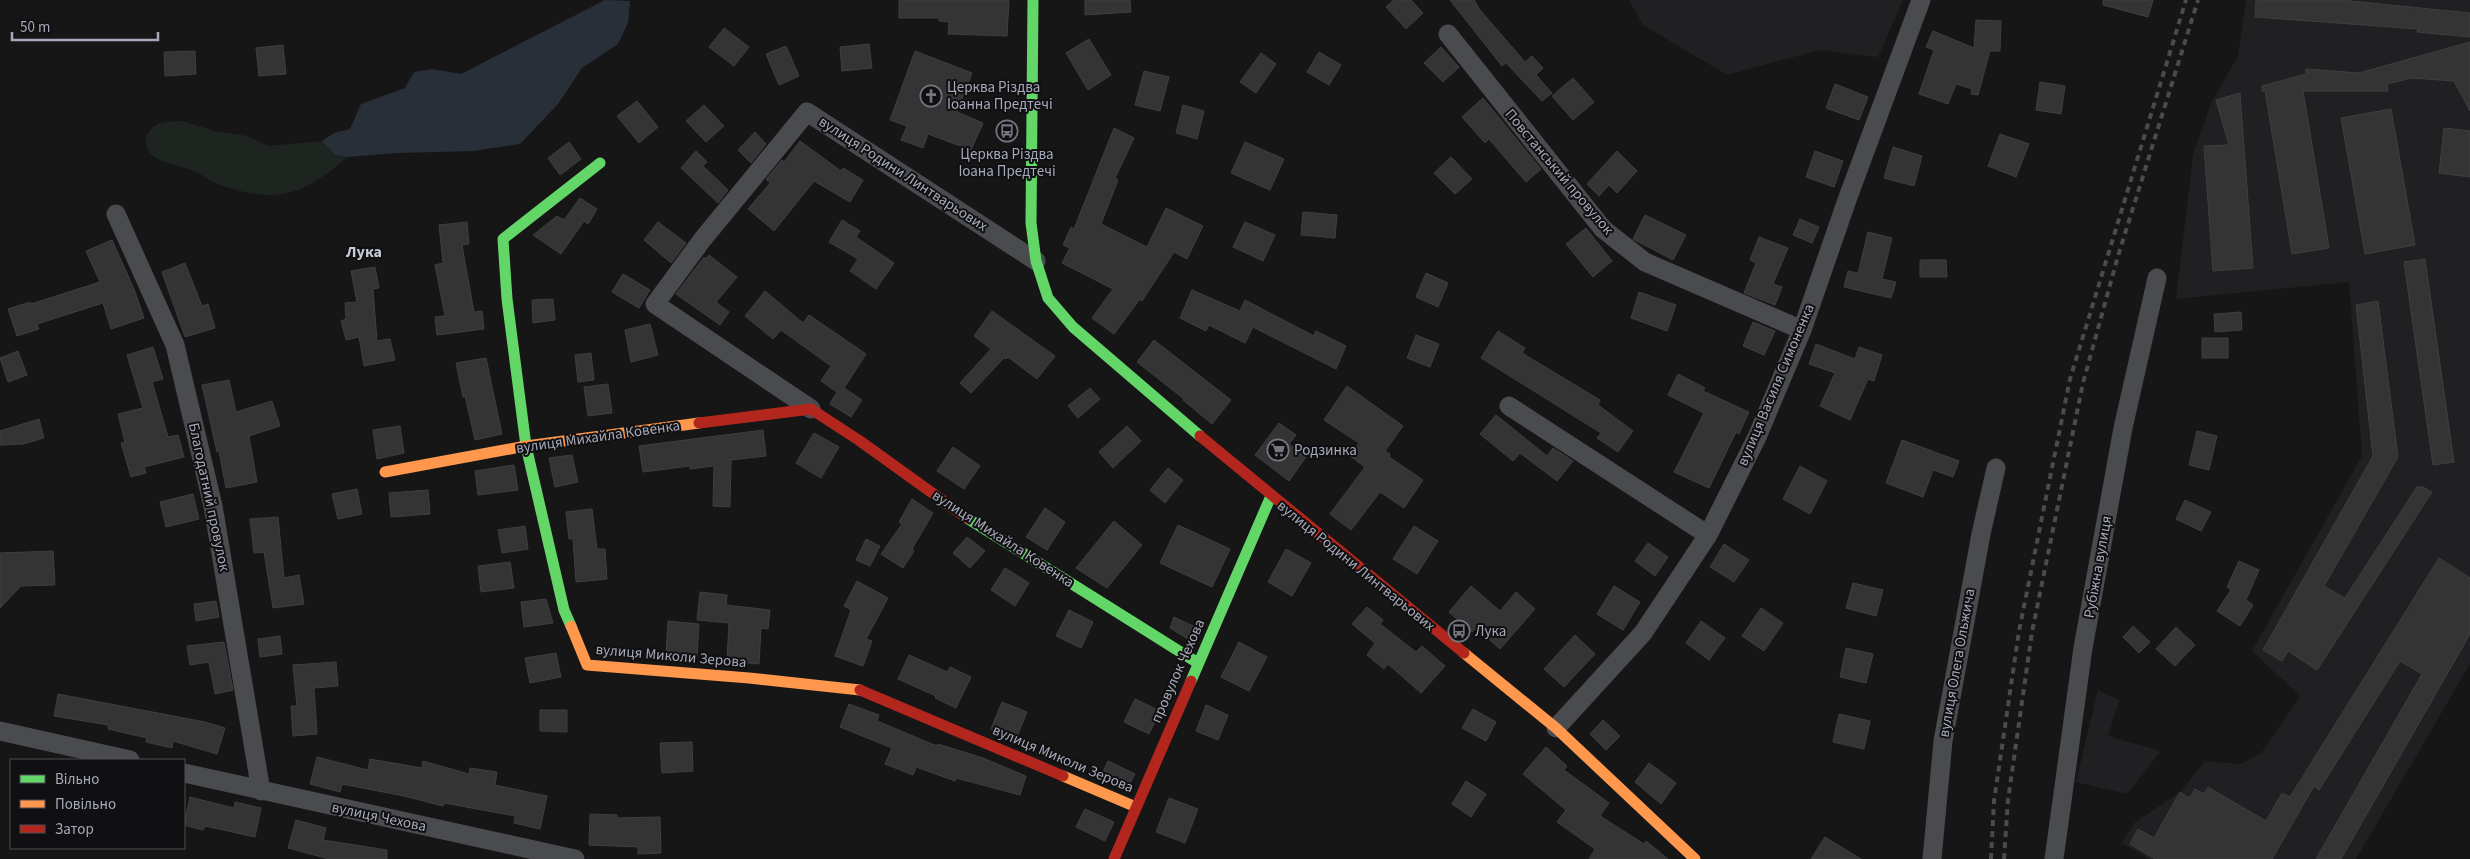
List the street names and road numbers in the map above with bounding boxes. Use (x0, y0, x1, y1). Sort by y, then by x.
street label: Повстанський провулок (1500, 104, 1619, 240)
street label: вулиця Родини Линтварьових (814, 111, 992, 237)
street label: вулиця Василя Симоненка (1732, 301, 1820, 469)
street label: вулиця Михайла Ковенка (515, 415, 681, 459)
street label: Благодатний провулок (183, 421, 235, 574)
street label: вулиця Михайла Ковенка (928, 485, 1078, 593)
street label: вулиця Родини Линтварьових (1273, 496, 1440, 637)
street label: Рубіжна вулиця (2079, 514, 2117, 620)
street label: вулиця Олега Ольжича (1934, 587, 1980, 739)
street label: провулок Чехова (1146, 616, 1210, 726)
street label: вулиця Миколи Зерова (595, 639, 747, 673)
street label: вулиця Миколи Зерова (989, 720, 1137, 798)
street label: вулиця Чехова (330, 797, 428, 837)

